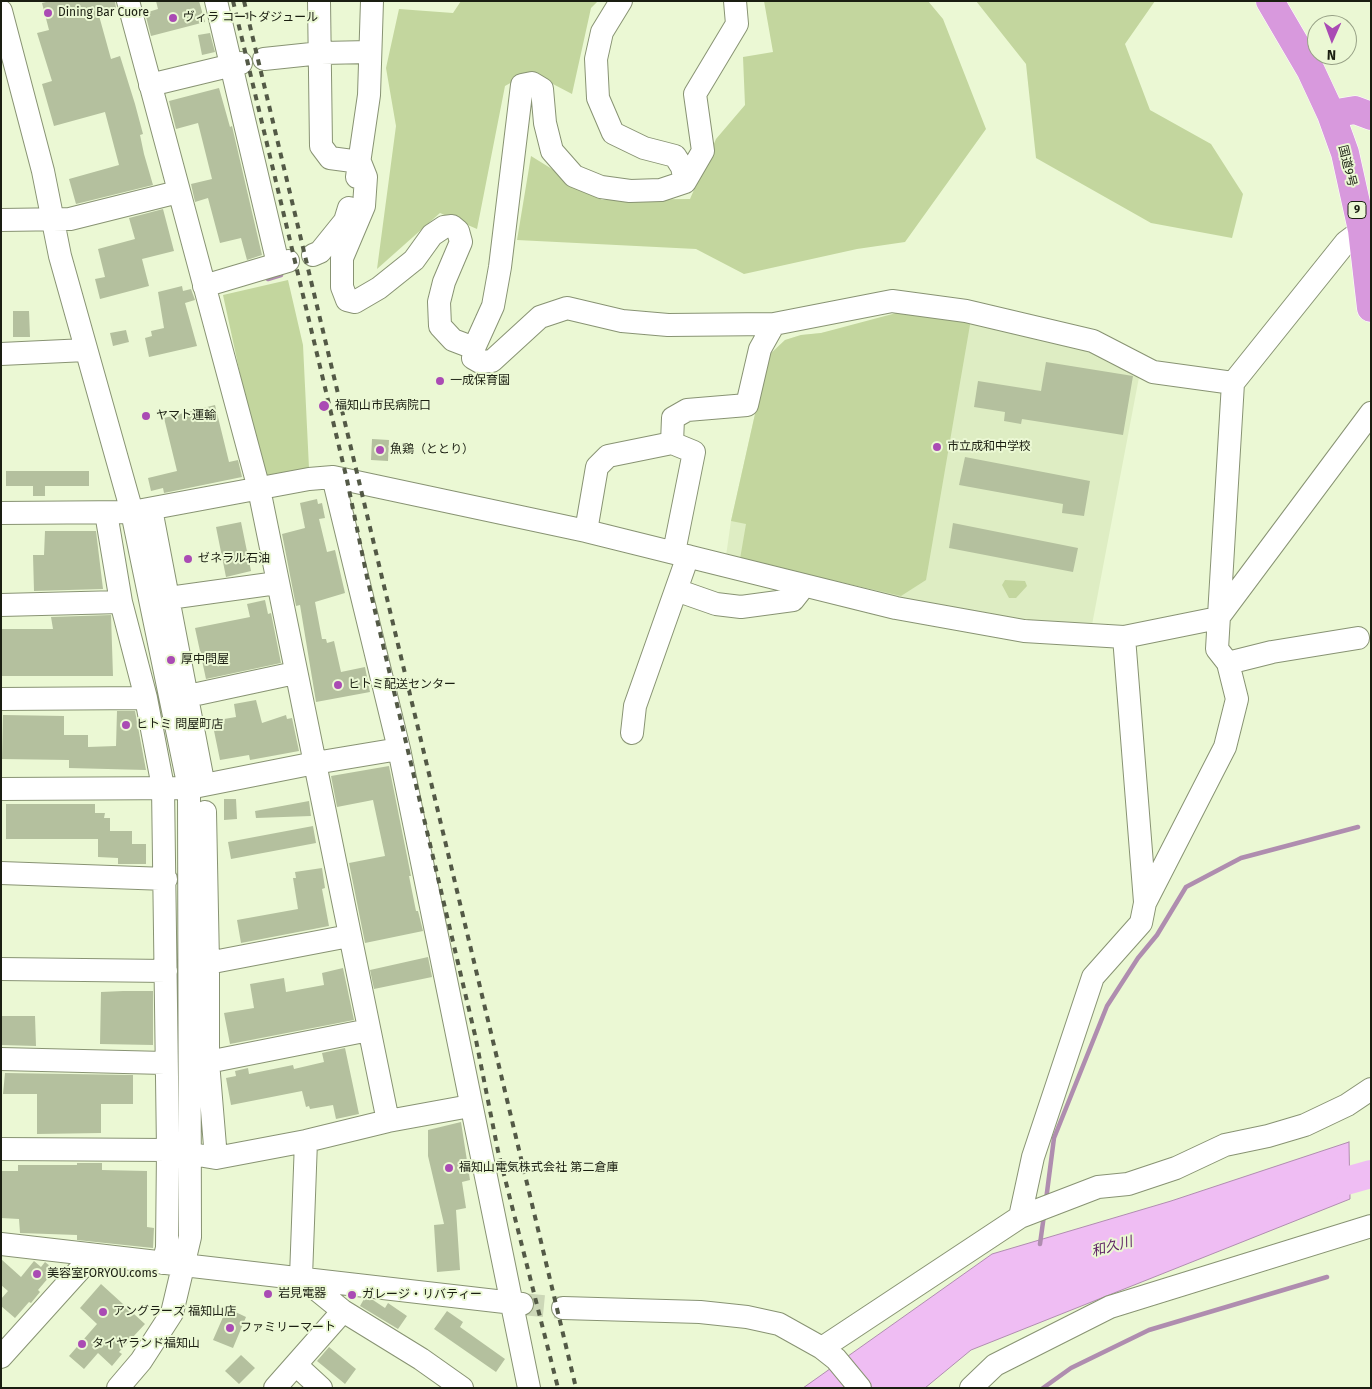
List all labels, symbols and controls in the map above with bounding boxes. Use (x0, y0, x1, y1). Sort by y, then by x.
place label: Dining Bar Cuore (58, 6, 149, 20)
marker: Dining Bar Cuore (42, 7, 54, 19)
place label: ヴィラ コートダジュール (183, 11, 318, 25)
marker: ヴィラ コートダジュール (167, 12, 179, 24)
north arrow (1307, 15, 1357, 65)
text: N (1327, 46, 1336, 63)
street label: 国道9号 (1335, 144, 1359, 188)
road number: 9 (1348, 202, 1366, 218)
place label: 一成保育園 (450, 374, 510, 388)
marker: 一成保育園 (434, 375, 446, 387)
marker: 福知山市民病院口 (317, 399, 331, 413)
place label: 福知山市民病院口 (335, 399, 431, 413)
place label: ヤマト運輸 (156, 409, 216, 423)
marker: ヤマト運輸 (140, 410, 152, 422)
place label: 市立成和中学校 (947, 440, 1031, 454)
marker: 市立成和中学校 (931, 441, 943, 453)
place label: 魚鶏（ととり） (390, 443, 474, 457)
marker: 魚鶏（ととり） (374, 444, 386, 456)
place label: ゼネラル石油 (198, 552, 270, 566)
marker: ゼネラル石油 (182, 553, 194, 565)
place label: 厚中問屋 (181, 653, 229, 667)
marker: 厚中問屋 (165, 654, 177, 666)
place label: ヒトミ配送センター (348, 678, 456, 692)
marker: ヒトミ配送センター (332, 679, 344, 691)
place label: ヒトミ 問屋町店 (136, 718, 223, 732)
marker: ヒトミ 問屋町店 (120, 719, 132, 731)
place label: 福知山電気株式会社 第二倉庫 (459, 1161, 618, 1175)
marker: 福知山電気株式会社 第二倉庫 (443, 1162, 455, 1174)
water label: 和久川 (1090, 1233, 1134, 1261)
place label: 美容室FORYOU.coms (47, 1267, 157, 1281)
marker: 美容室FORYOU.coms (31, 1268, 43, 1280)
place label: 岩見電器 (278, 1287, 326, 1301)
marker: 岩見電器 (262, 1288, 274, 1300)
place label: ガレージ・リバティー (362, 1288, 482, 1302)
marker: ガレージ・リバティー (346, 1289, 358, 1301)
place label: アングラーズ 福知山店 (113, 1305, 236, 1319)
marker: アングラーズ 福知山店 (97, 1306, 109, 1318)
place label: ファミリーマート (240, 1321, 336, 1335)
marker: ファミリーマート (224, 1322, 236, 1334)
place label: タイヤランド福知山 (92, 1337, 200, 1351)
marker: タイヤランド福知山 (76, 1338, 88, 1350)

